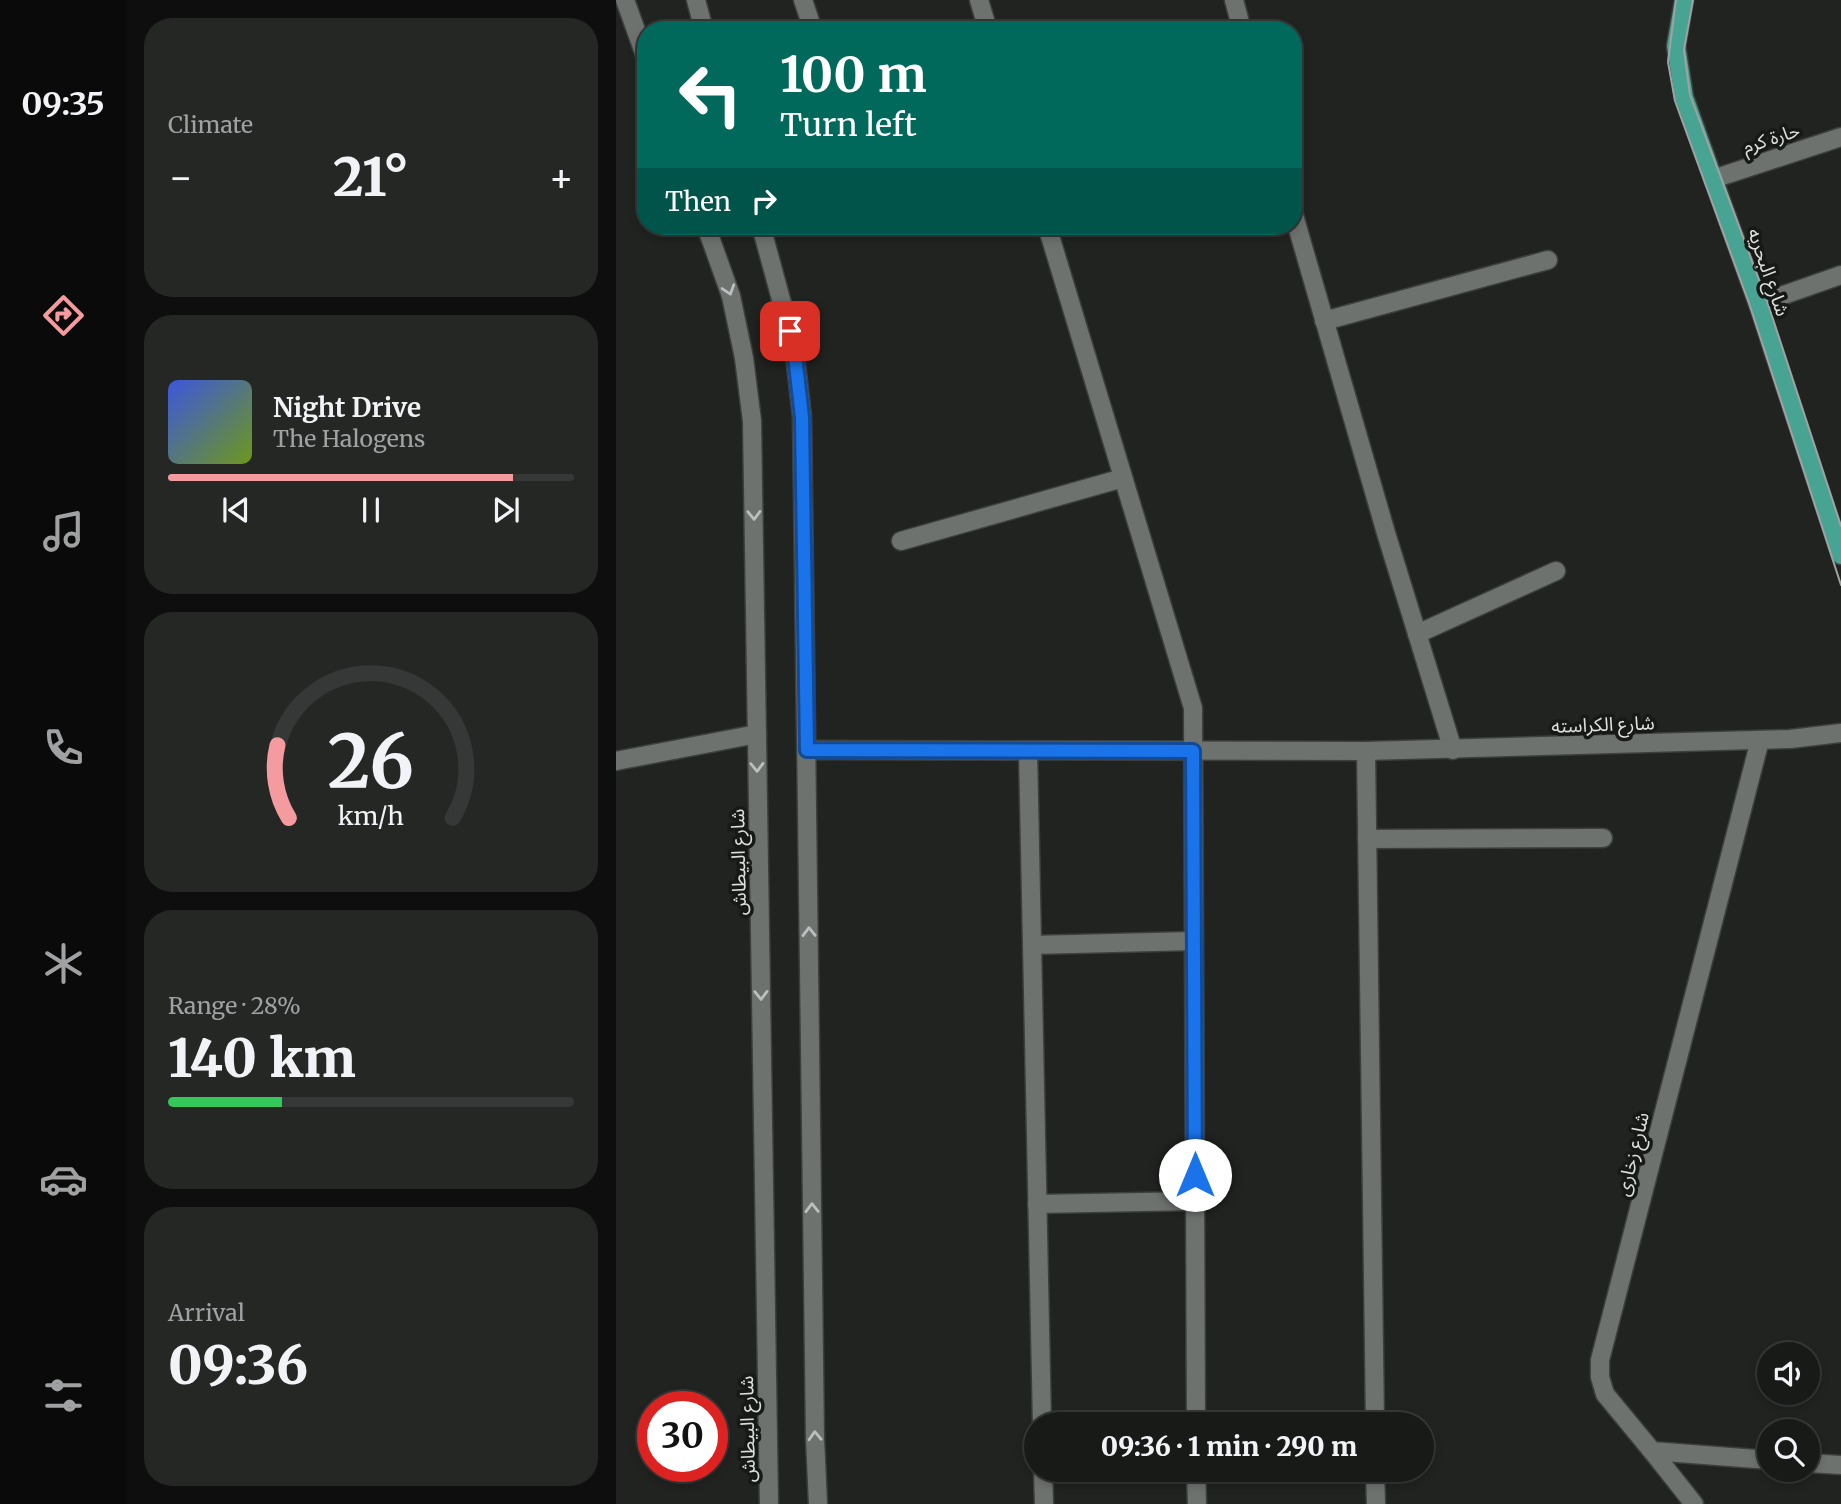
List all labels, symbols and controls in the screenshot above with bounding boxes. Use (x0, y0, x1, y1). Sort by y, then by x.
text: 100 m (780, 44, 927, 105)
icon: left (665, 49, 756, 140)
text: 09:35 (21, 84, 105, 124)
text: Turn left (780, 105, 917, 145)
text: Climate (168, 110, 253, 139)
street label: حارة كرم (1739, 117, 1804, 161)
text: 21° (333, 145, 409, 210)
text: − (168, 154, 193, 201)
text: + (549, 154, 574, 201)
icon: right (745, 182, 783, 220)
text: Then (665, 185, 731, 218)
street label: شارع البحريه (1741, 225, 1795, 320)
one-way arrow (721, 283, 735, 296)
icon: directions (39, 291, 88, 340)
pin (760, 301, 820, 361)
icon: arrive (771, 312, 809, 350)
text: Night Drive (273, 391, 421, 424)
text: The Halogens (273, 424, 425, 453)
icon: previous (217, 491, 255, 529)
icon: pause (352, 491, 390, 529)
icon: next (487, 491, 525, 529)
icon: music (39, 507, 88, 556)
one-way arrow (746, 511, 762, 521)
street label: شارع الكراسته (1551, 710, 1655, 740)
text: 26 (328, 716, 414, 808)
icon: phone (39, 723, 88, 772)
one-way arrow (749, 763, 765, 773)
text: km/h (338, 800, 404, 832)
street label: شارع البيطاش (725, 808, 753, 915)
one-way arrow (802, 926, 817, 937)
icon: climate (39, 939, 88, 988)
one-way arrow (753, 990, 769, 1001)
text: Range · 28% (168, 991, 301, 1020)
text: 140 km (168, 1026, 356, 1091)
street label: شارع زخارى (1610, 1109, 1656, 1199)
position arrow (1158, 1138, 1232, 1212)
icon: car (39, 1155, 88, 1204)
one-way arrow (804, 1203, 820, 1213)
text: Arrival (168, 1298, 245, 1327)
text: 09:36 (168, 1333, 308, 1398)
map controls (1757, 1342, 1820, 1482)
button: sound (1757, 1342, 1820, 1405)
icon: filters (39, 1371, 88, 1420)
street label: شارع البيطاش (734, 1375, 762, 1482)
speed limit sign: 30 (637, 1391, 728, 1482)
button: search (1757, 1419, 1820, 1482)
one-way arrow (807, 1430, 822, 1441)
text: 09:36 · 1 min · 290 m (1101, 1430, 1357, 1463)

